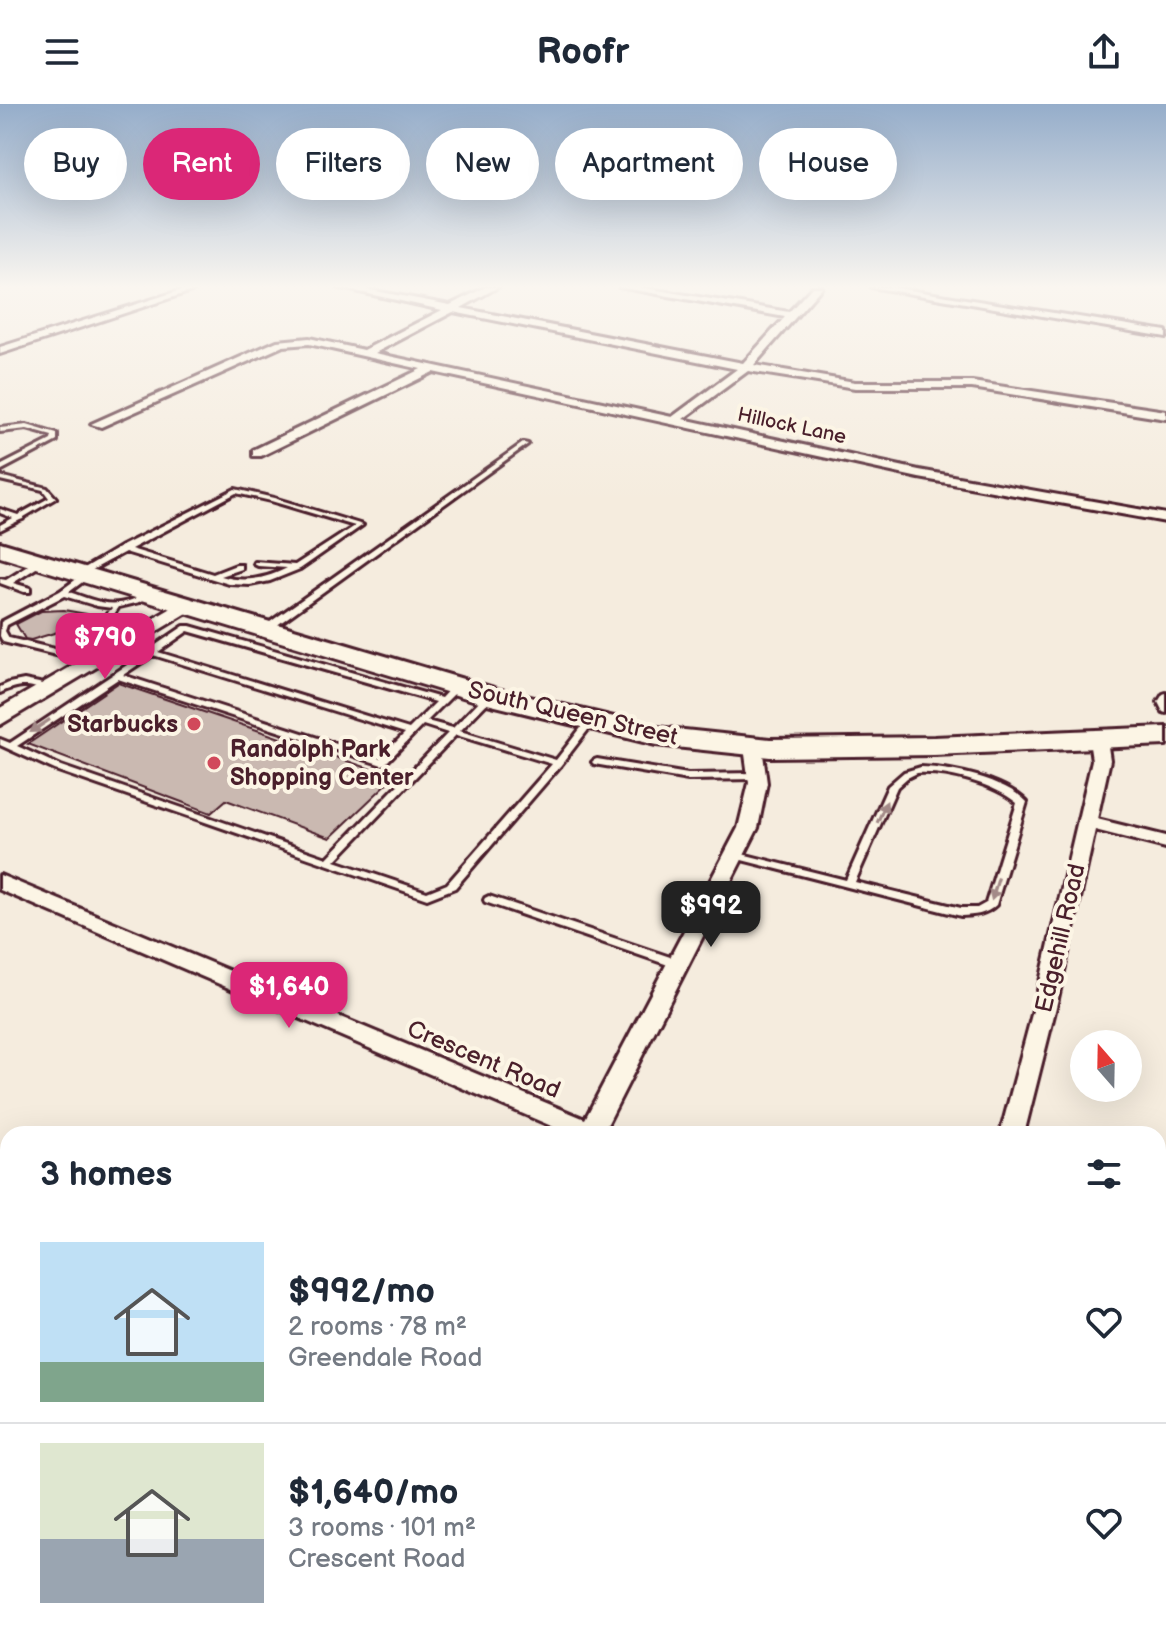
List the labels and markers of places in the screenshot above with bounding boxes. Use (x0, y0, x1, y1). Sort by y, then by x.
pin: $790 (58, 613, 152, 681)
place label: Starbucks (67, 710, 178, 739)
marker: Starbucks (185, 715, 203, 733)
place label: Randolph Park Shopping Center (230, 735, 414, 792)
marker: Randolph Park Shopping Center (205, 754, 223, 772)
pin: $992 (664, 881, 758, 949)
pin: $1,640 (224, 962, 354, 1030)

